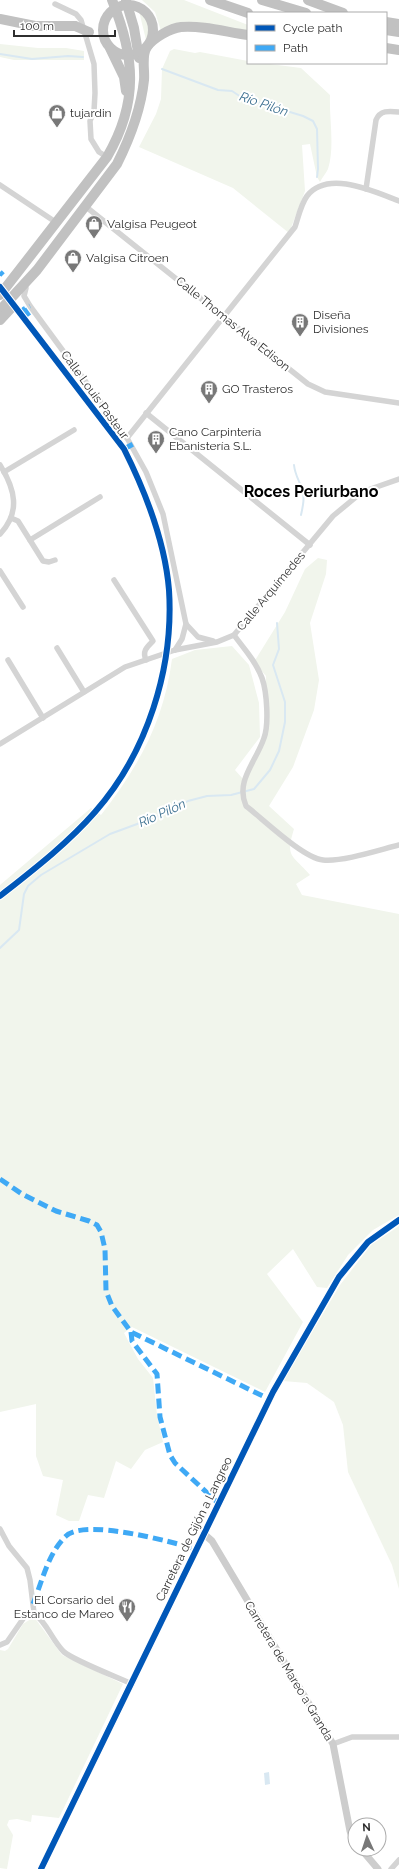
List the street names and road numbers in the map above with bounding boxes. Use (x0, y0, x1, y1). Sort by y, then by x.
street label: Calle Thomas Alva Edison (173, 274, 293, 374)
street label: Calle Louis Pasteur (58, 348, 132, 443)
street label: Calle Arquímedes (234, 549, 308, 633)
street label: Carretera de Gijón a Langreo (153, 1454, 235, 1604)
street label: Carretera de Mareo a Granda (242, 1599, 336, 1743)

